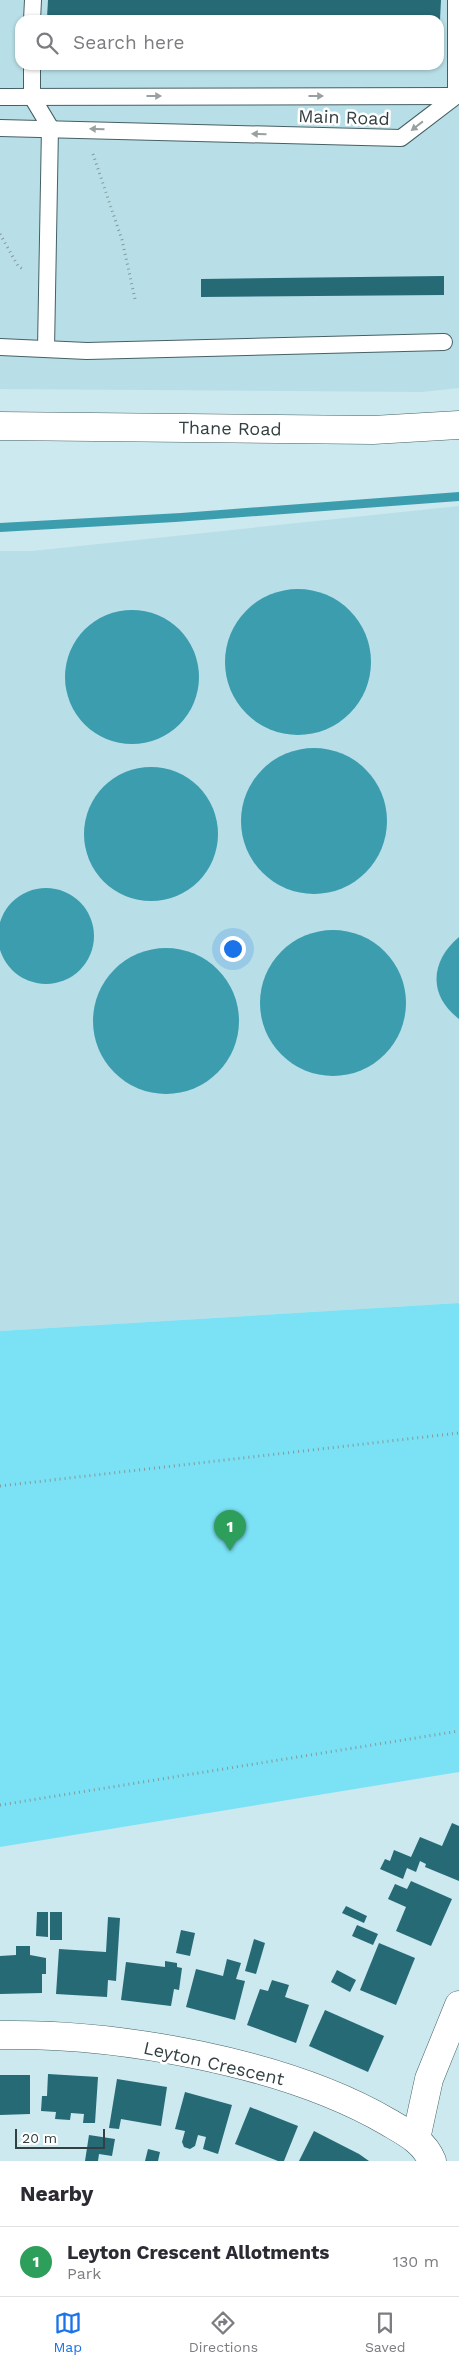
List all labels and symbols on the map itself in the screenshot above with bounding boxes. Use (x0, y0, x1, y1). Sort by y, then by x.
one-way arrow (146, 92, 162, 100)
one-way arrow (308, 92, 324, 100)
street label: Main Road (298, 105, 390, 129)
one-way arrow (411, 120, 424, 131)
one-way arrow (89, 125, 105, 133)
one-way arrow (251, 130, 267, 138)
street label: Thane Road (178, 417, 282, 439)
your location (220, 936, 246, 962)
pin: 1 (214, 1510, 246, 1551)
street label: Leyton Crescent (142, 2037, 287, 2089)
scale bar (15, 2126, 105, 2149)

